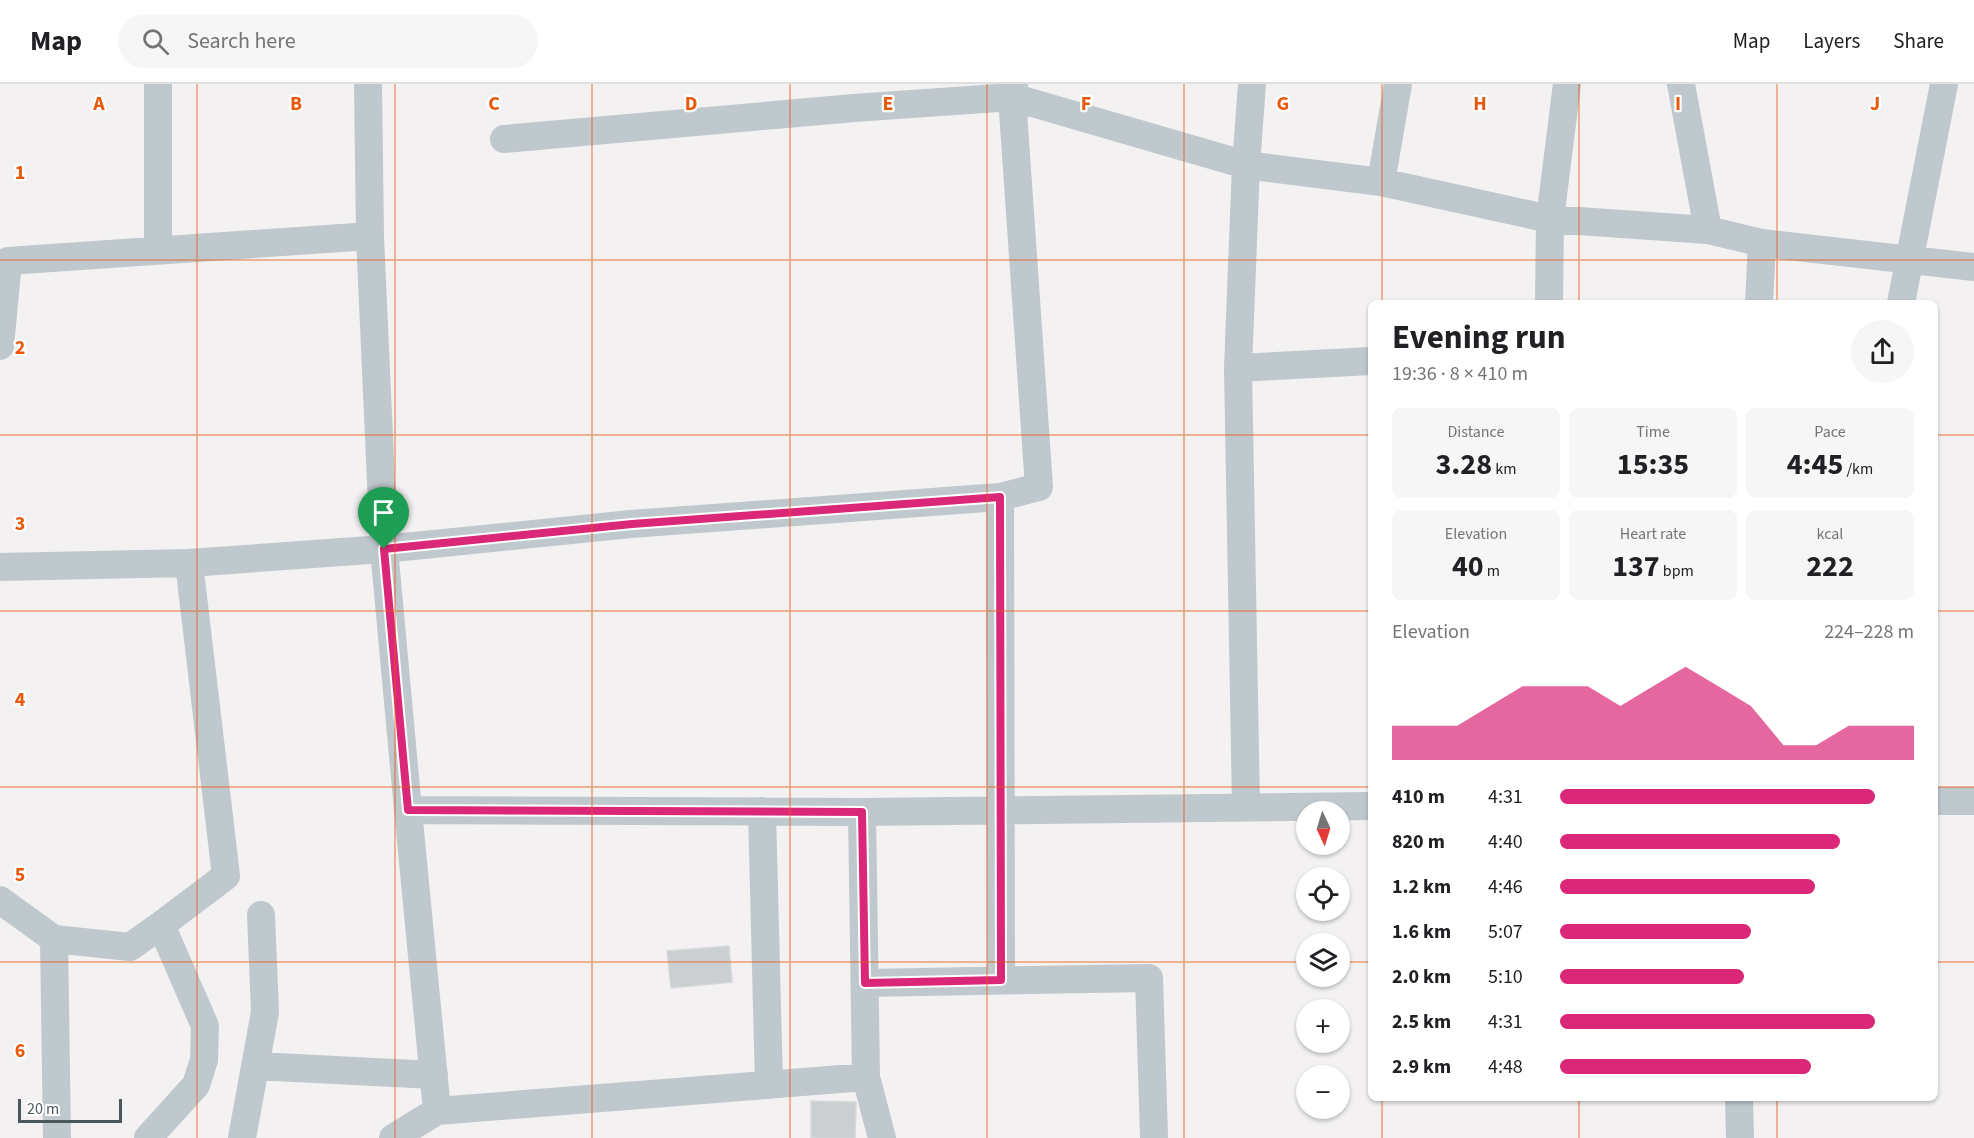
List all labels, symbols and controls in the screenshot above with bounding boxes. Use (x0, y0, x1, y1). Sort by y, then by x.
search box (118, 14, 538, 68)
text: Map (30, 21, 82, 61)
icon: search (139, 25, 172, 58)
text: Search here (187, 25, 296, 57)
text: Map (1733, 26, 1770, 56)
text: Layers (1803, 26, 1860, 56)
text: Share (1893, 26, 1944, 56)
text: A (92, 90, 105, 118)
text: B (290, 90, 302, 118)
text: C (488, 90, 500, 118)
text: D (685, 90, 697, 118)
text: E (883, 90, 893, 118)
text: F (1081, 90, 1091, 118)
text: G (1277, 90, 1289, 118)
text: H (1473, 90, 1487, 118)
text: I (1675, 90, 1681, 118)
text: J (1870, 90, 1880, 118)
text: 1 (15, 159, 25, 187)
text: Evening run (1392, 314, 1566, 361)
button: share (1851, 320, 1914, 383)
text: 2 (15, 334, 25, 362)
text: 19:36 · 8 × 410 m (1392, 360, 1528, 388)
text: Distance (1448, 421, 1504, 443)
text: Time (1636, 421, 1670, 443)
text: Pace (1814, 421, 1846, 443)
text: 3.28 (1436, 443, 1492, 486)
text: 15:35 (1617, 443, 1689, 486)
text: 4:45 (1787, 443, 1843, 486)
text: km (1492, 458, 1516, 480)
text: /km (1843, 458, 1873, 480)
pin (358, 487, 409, 549)
icon: arrive (367, 496, 400, 529)
text: 3 (15, 510, 25, 538)
text: Elevation (1445, 523, 1507, 545)
text: Heart rate (1620, 523, 1686, 545)
text: kcal (1817, 523, 1843, 545)
text: 40 (1452, 545, 1484, 588)
text: 137 (1612, 545, 1660, 588)
text: 222 (1806, 545, 1854, 588)
text: m (1484, 560, 1500, 582)
text: bpm (1660, 560, 1694, 582)
text: Elevation (1392, 618, 1470, 646)
text: 224–228 m (1824, 618, 1914, 646)
text: 4 (15, 686, 26, 714)
text: 410 m (1392, 783, 1445, 811)
text: 4:31 (1488, 783, 1523, 811)
north arrow (1296, 801, 1350, 855)
map controls (1296, 801, 1350, 1119)
text: 820 m (1392, 828, 1445, 856)
text: 4:40 (1488, 828, 1523, 856)
text: 5 (15, 861, 25, 889)
button: locate (1296, 867, 1350, 921)
text: 1.2 km (1392, 873, 1451, 901)
text: 4:46 (1488, 873, 1523, 901)
text: 1.6 km (1392, 918, 1451, 946)
text: 5:07 (1488, 918, 1523, 946)
button: layers (1296, 933, 1350, 987)
text: 2.0 km (1392, 963, 1451, 991)
text: 5:10 (1488, 963, 1523, 991)
button: + (1296, 999, 1350, 1053)
text: 2.5 km (1392, 1008, 1451, 1036)
text: 4:31 (1488, 1008, 1523, 1036)
text: 6 (15, 1037, 25, 1065)
text: 2.9 km (1392, 1053, 1451, 1081)
text: 4:48 (1488, 1053, 1523, 1081)
button: − (1296, 1065, 1350, 1119)
scale bar (18, 1096, 122, 1124)
text: 20 m (27, 1098, 59, 1120)

